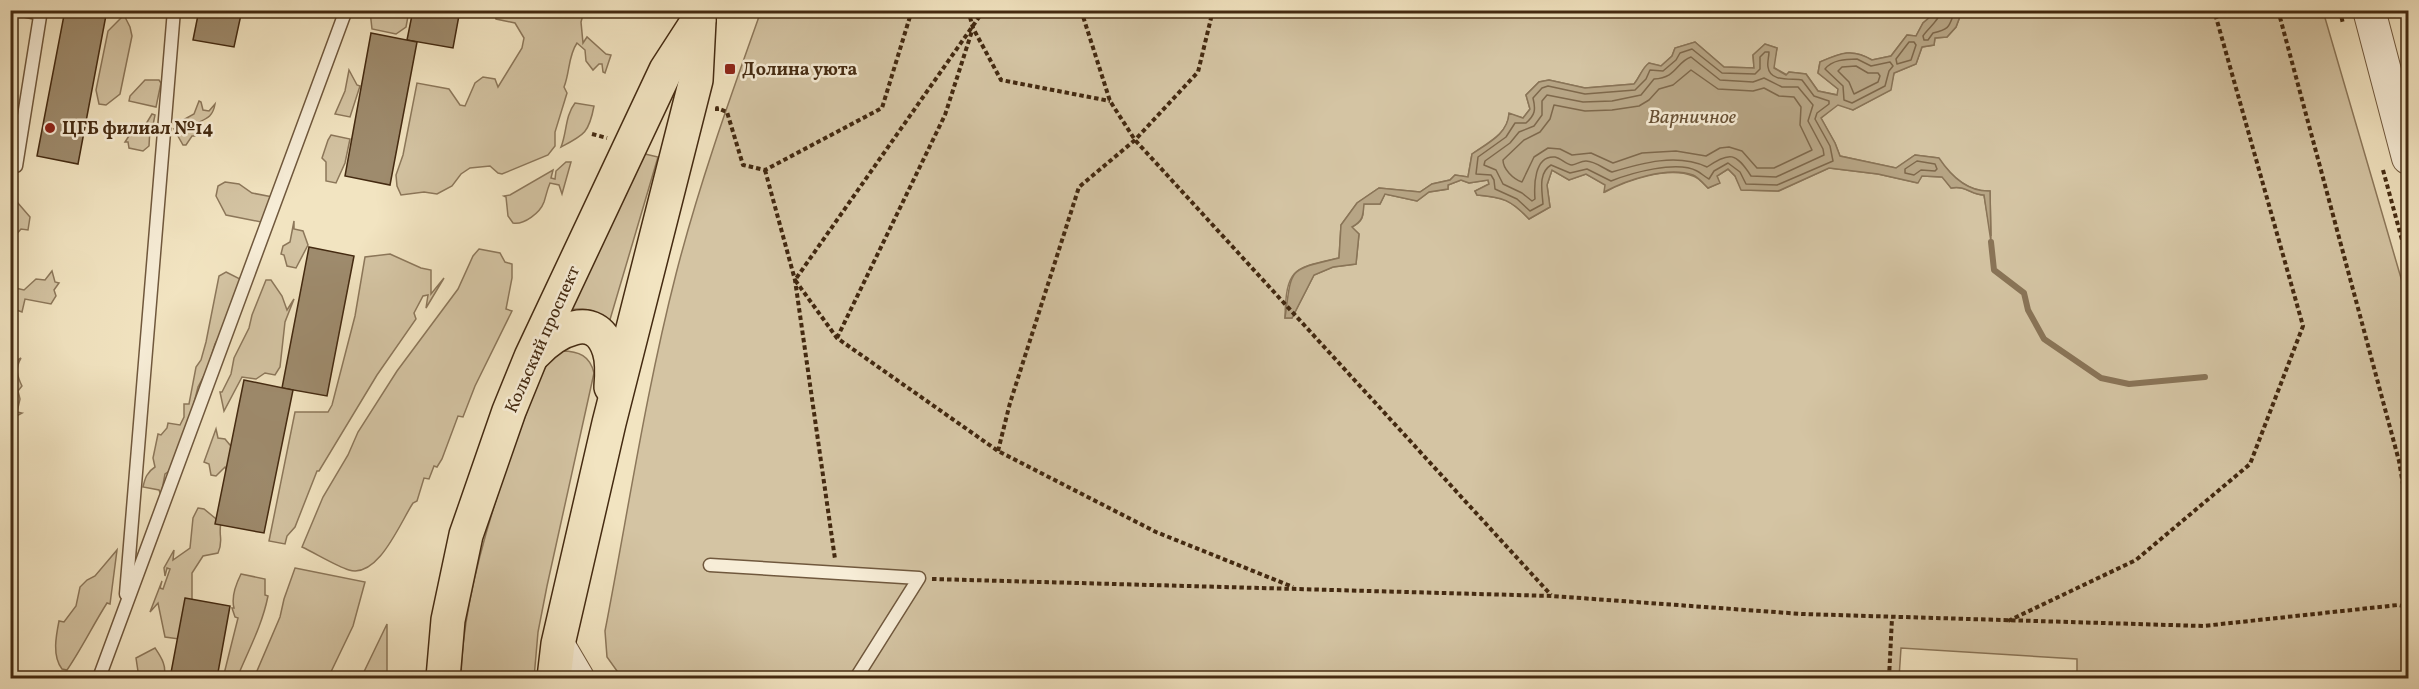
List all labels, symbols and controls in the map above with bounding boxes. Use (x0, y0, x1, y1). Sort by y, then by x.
place label: Долина уюта (742, 58, 858, 83)
marker: Долина уюта (723, 62, 737, 76)
water label: Варничное (1648, 104, 1737, 132)
place label: ЦГБ филиал №14 (62, 117, 213, 142)
marker: ЦГБ филиал №14 (43, 121, 57, 135)
street label: Кольский проспект (500, 262, 587, 417)

